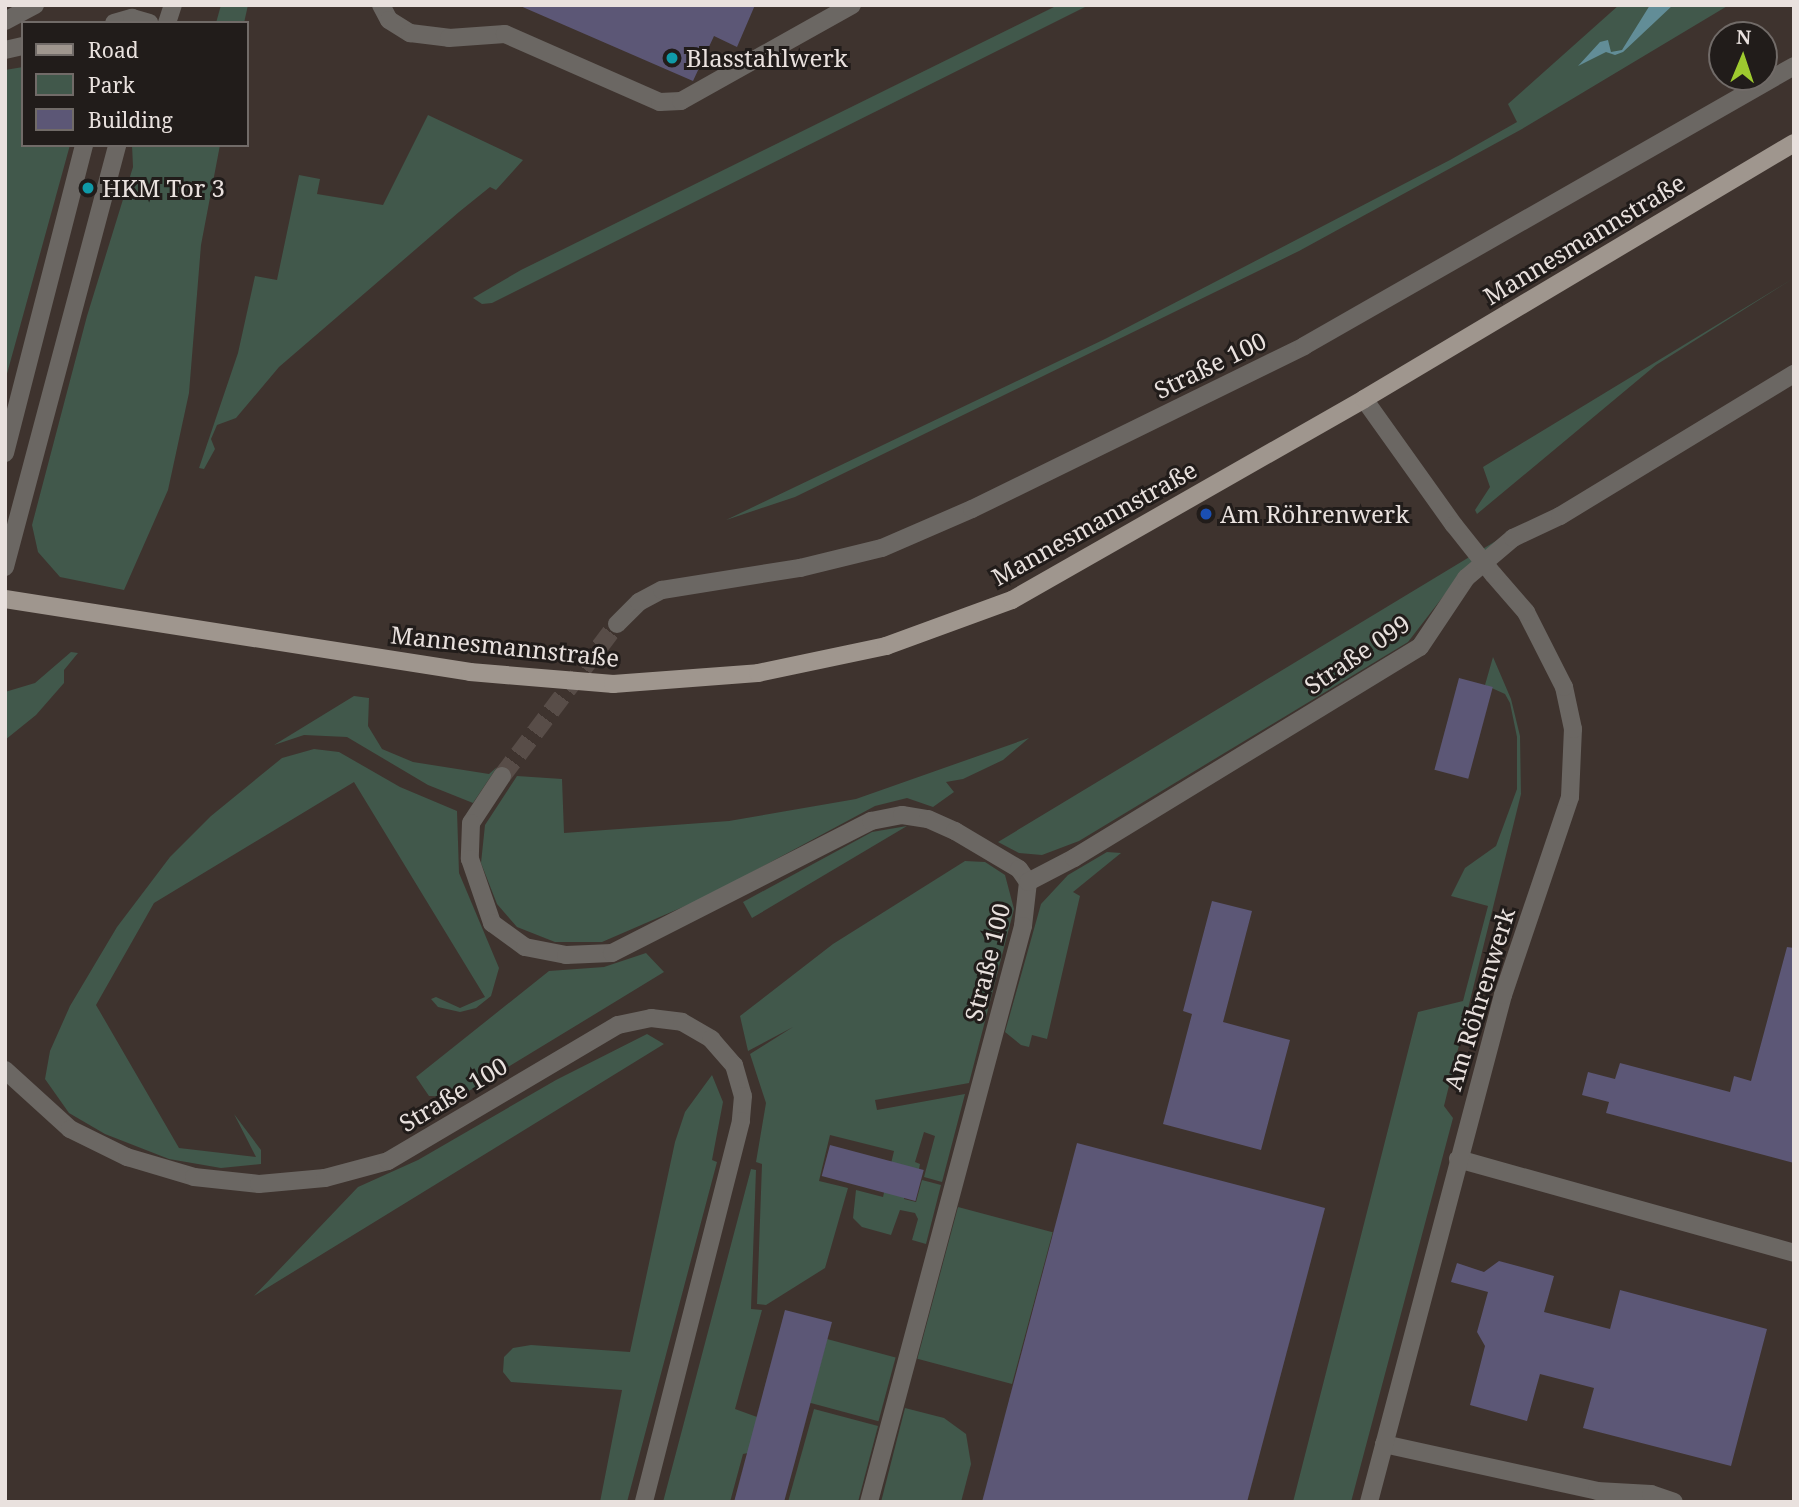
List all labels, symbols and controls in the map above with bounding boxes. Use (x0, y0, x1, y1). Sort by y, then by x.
legend (21, 21, 248, 147)
north arrow (1708, 21, 1778, 91)
text: N (1736, 24, 1752, 50)
text: Road (88, 36, 139, 64)
place label: Blasstahlwerk (686, 44, 848, 72)
marker: Blasstahlwerk (664, 50, 680, 66)
text: Park (88, 71, 135, 99)
text: Building (88, 106, 173, 134)
street label: Mannesmannstraße (1478, 167, 1690, 311)
place label: HKM Tor 3 (102, 174, 225, 202)
marker: HKM Tor 3 (80, 180, 96, 196)
street label: Straße 100 (1149, 326, 1271, 404)
street label: Mannesmannstraße (987, 455, 1201, 591)
place label: Am Röhrenwerk (1220, 500, 1409, 528)
marker: Am Röhrenwerk (1198, 506, 1214, 522)
street label: Straße 099 (1299, 608, 1415, 700)
street label: Mannesmannstraße (389, 620, 621, 672)
street label: Straße 100 (958, 900, 1016, 1024)
street label: Am Röhrenwerk (1438, 904, 1520, 1094)
street label: Straße 100 (394, 1051, 512, 1137)

